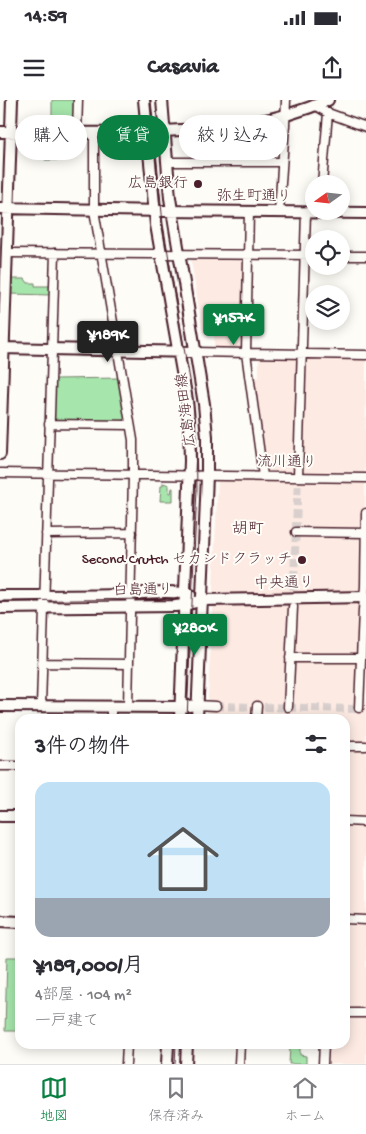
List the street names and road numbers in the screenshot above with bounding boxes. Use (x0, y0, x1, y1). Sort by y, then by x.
street label: 弥生町通り (216, 187, 292, 206)
street label: 広島海田線 (173, 372, 201, 448)
street label: 流川通り (257, 453, 317, 473)
street label: 中央通り (254, 573, 314, 594)
street label: 白島通り (113, 580, 173, 601)

